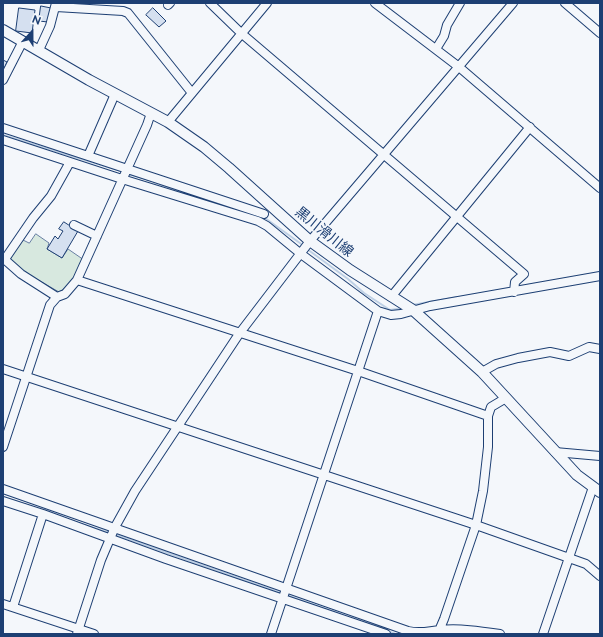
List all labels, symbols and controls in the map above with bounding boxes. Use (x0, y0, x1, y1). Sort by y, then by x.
north arrow (12, 12, 52, 52)
text: N (30, 13, 43, 28)
street label: 黒川滑川線 (292, 203, 356, 261)

